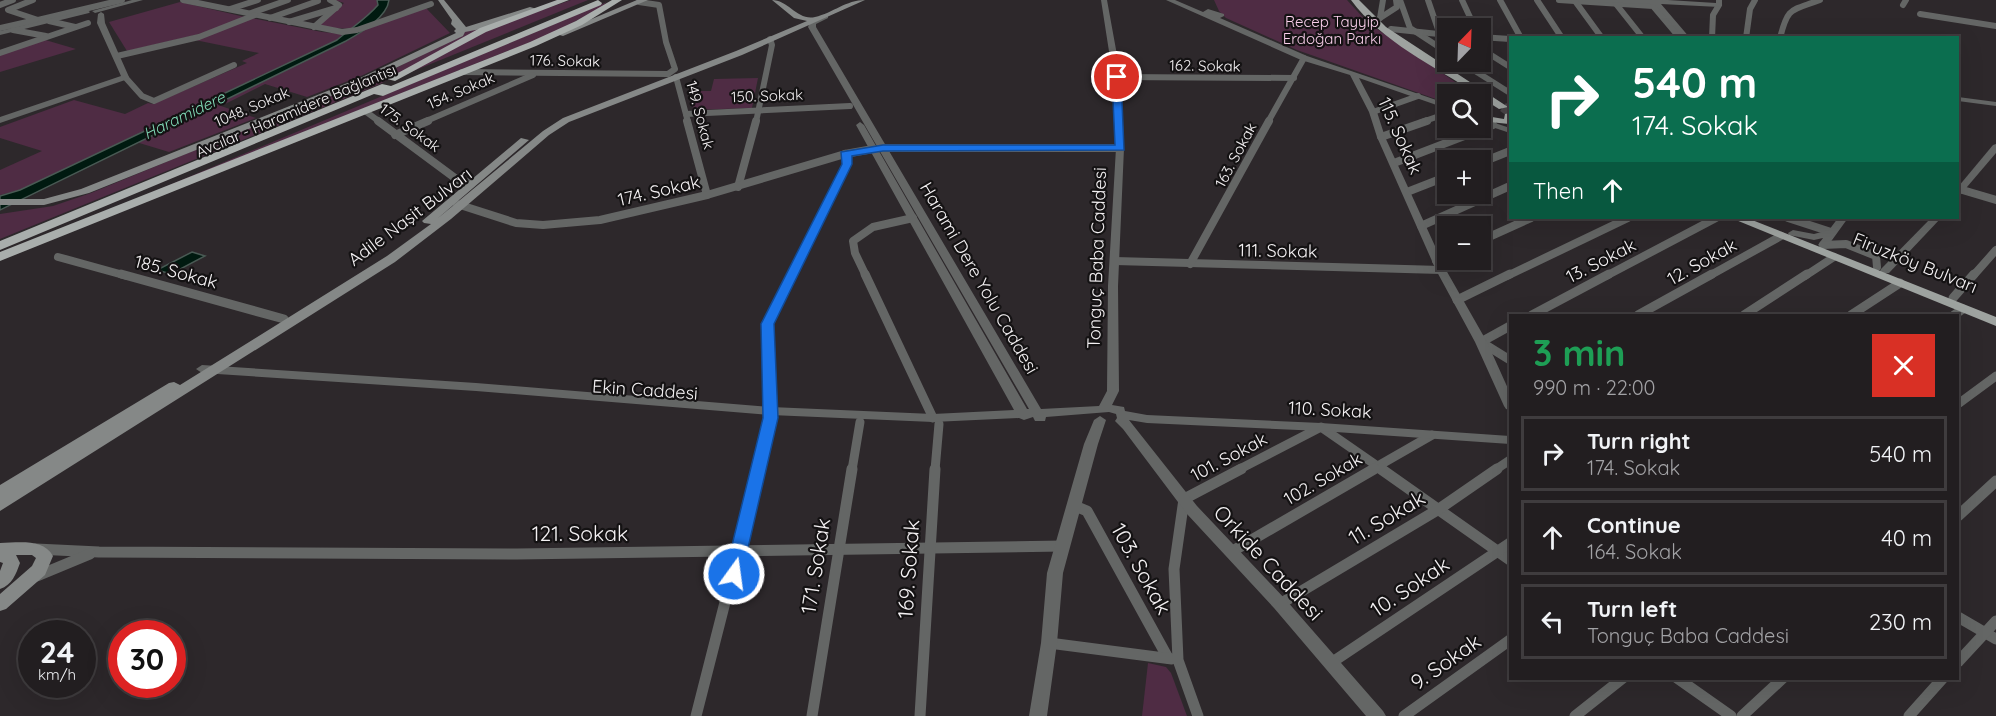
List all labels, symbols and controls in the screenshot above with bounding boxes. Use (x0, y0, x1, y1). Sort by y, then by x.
park label: Recep Tayyip Erdoğan Parkı (1283, 12, 1381, 48)
north arrow (1437, 18, 1491, 72)
map controls (1437, 18, 1491, 270)
street label: 176. Sokak (530, 50, 600, 71)
pin (1091, 51, 1142, 102)
street label: 162. Sokak (1169, 55, 1241, 76)
text: 540 m (1632, 56, 1757, 109)
street label: Avcılar - Haramidere Bağlantısı (193, 60, 399, 161)
icon: arrive (1100, 60, 1133, 93)
icon: right (1533, 60, 1611, 138)
street label: 154. Sokak (424, 68, 497, 113)
street label: 149. Sokak (682, 79, 719, 151)
street label: 1048. Sokak (211, 82, 292, 131)
button: search (1437, 84, 1491, 138)
street label: 150. Sokak (731, 85, 803, 106)
water label: Haramidere (140, 86, 229, 143)
street label: 115. Sokak (1373, 94, 1428, 178)
street label: 175. Sokak (376, 99, 444, 156)
text: 174. Sokak (1632, 108, 1758, 142)
street label: 163. Sokak (1211, 119, 1261, 191)
button: + (1437, 150, 1491, 204)
street label: Adile Naşit Bulvarı (343, 162, 476, 271)
street label: Tonguç Baba Caddesi (1082, 167, 1111, 349)
street label: 174. Sokak (615, 170, 702, 211)
icon: ahead (1596, 174, 1629, 207)
text: Then (1533, 177, 1584, 205)
street label: Harami Dere Yolu Caddesi (915, 178, 1044, 378)
button: − (1437, 216, 1491, 270)
street label: Firuzköy Bulvarı (1850, 227, 1981, 298)
street label: 13. Sokak (1562, 233, 1640, 288)
street label: 12. Sokak (1663, 233, 1741, 290)
street label: 111. Sokak (1238, 238, 1318, 263)
street label: 185. Sokak (132, 249, 220, 294)
text: 3 min (1533, 330, 1626, 375)
button: close (1872, 334, 1935, 397)
street label: Ekin Caddesi (591, 374, 699, 405)
text: 990 m · 22:00 (1533, 375, 1655, 400)
street label: 110. Sokak (1288, 396, 1372, 423)
street label: 101. Sokak (1187, 427, 1271, 486)
text: Turn right (1587, 427, 1691, 455)
icon: right (1536, 437, 1569, 470)
text: 540 m (1869, 440, 1932, 468)
street label: 102. Sokak (1279, 447, 1366, 510)
text: 174. Sokak (1587, 455, 1680, 480)
street label: 11. Sokak (1344, 484, 1429, 550)
street label: Orkide Caddesi (1209, 499, 1329, 625)
text: Continue (1587, 511, 1681, 539)
street label: 171. Sokak (795, 516, 835, 616)
street label: 103. Sokak (1106, 518, 1178, 619)
street label: 169. Sokak (892, 519, 924, 619)
street label: 121. Sokak (532, 520, 628, 546)
icon: ahead (1536, 521, 1569, 554)
text: 40 m (1881, 524, 1932, 552)
text: 164. Sokak (1587, 539, 1682, 564)
position arrow (702, 542, 766, 606)
street label: 10. Sokak (1365, 550, 1454, 622)
text: Turn left (1587, 595, 1677, 623)
icon: left (1536, 605, 1569, 638)
text: 230 m (1869, 608, 1932, 636)
speed limit sign: 30 (108, 620, 186, 698)
text: Tonguç Baba Caddesi (1587, 623, 1789, 648)
street label: 9. Sokak (1405, 628, 1486, 695)
text: 24 (40, 633, 74, 671)
text: km/h (38, 665, 76, 684)

